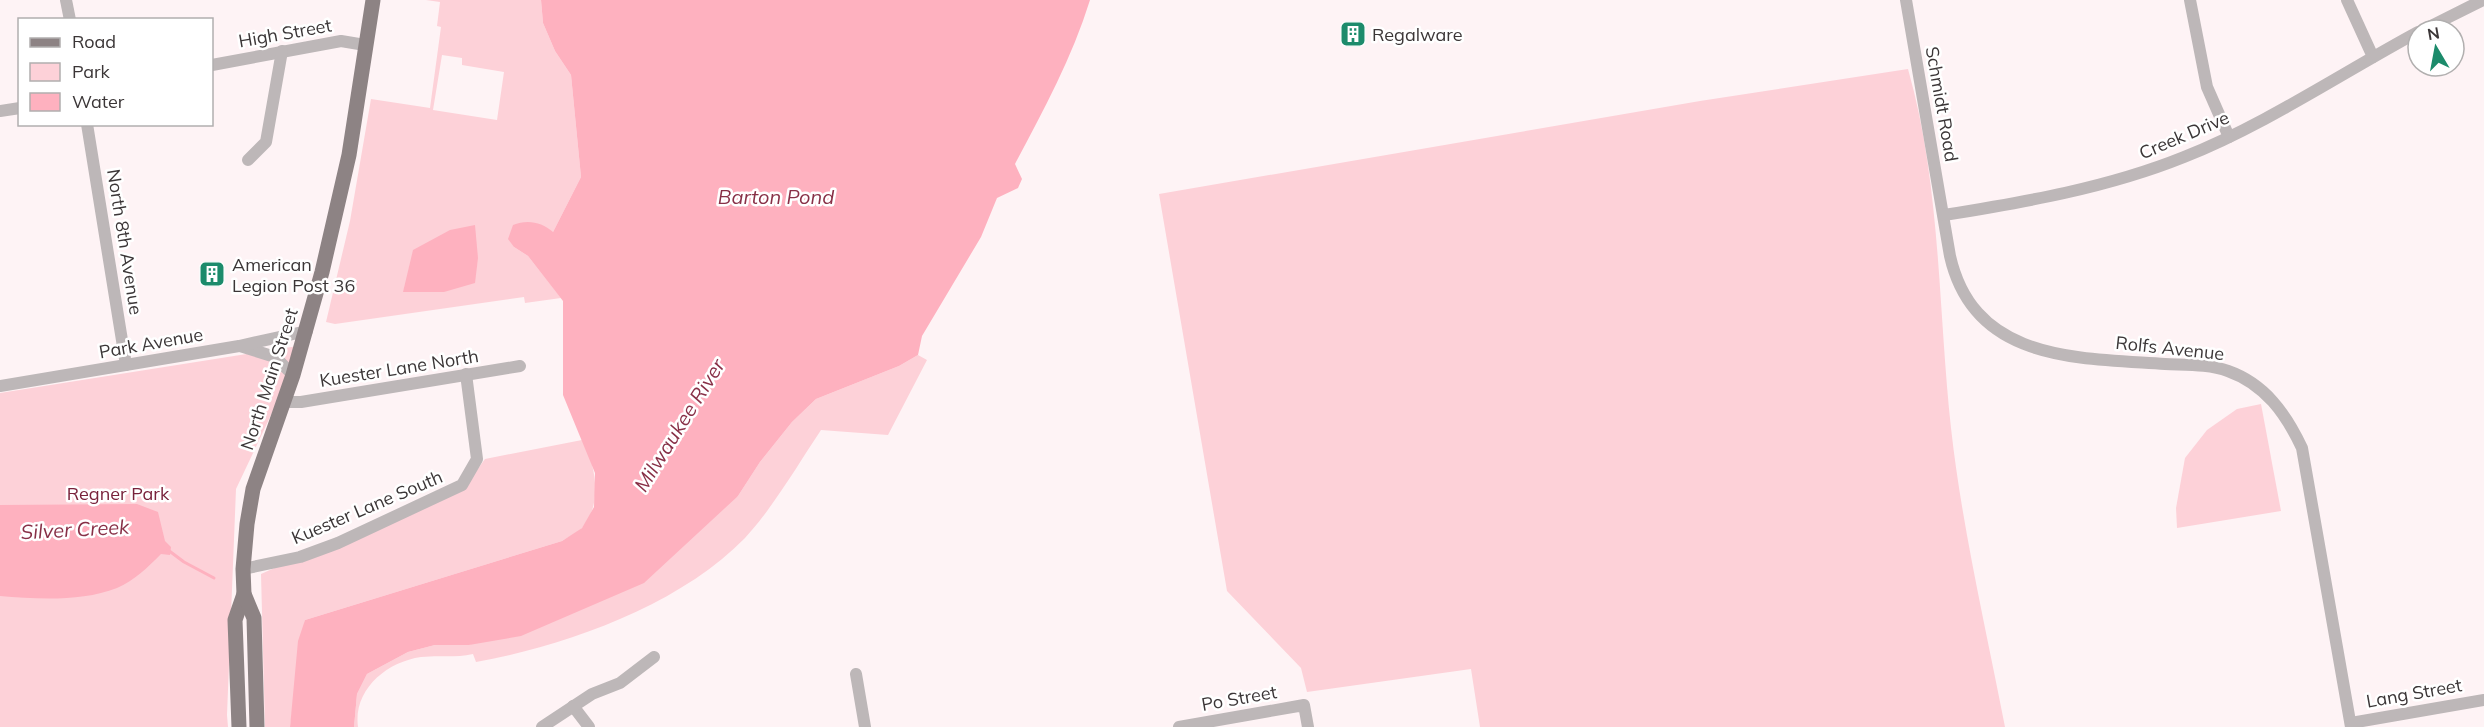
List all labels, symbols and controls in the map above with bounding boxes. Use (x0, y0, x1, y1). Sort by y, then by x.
street label: High Street (237, 14, 333, 52)
legend (18, 18, 213, 126)
north arrow (2406, 18, 2466, 78)
building icon: Regalware (1338, 19, 1368, 49)
text: N (2426, 22, 2441, 44)
place label: Regalware (1372, 23, 1462, 46)
text: Road (72, 30, 116, 53)
street label: Schmidt Road (1921, 45, 1963, 163)
text: Park (72, 60, 111, 83)
text: Water (72, 90, 125, 113)
street label: Creek Drive (2135, 106, 2233, 164)
street label: North 8th Avenue (102, 167, 148, 317)
water label: Barton Pond (718, 184, 834, 209)
place label: American Legion Post 36 (232, 253, 355, 297)
building icon: American Legion Post 36 (197, 259, 227, 289)
street label: North Main Street (235, 305, 303, 453)
street label: Park Avenue (97, 323, 205, 363)
street label: Rolfs Avenue (2115, 331, 2225, 365)
street label: Kuester Lane North (318, 344, 480, 392)
water label: Milwaukee River (628, 353, 730, 496)
street label: Kuester Lane South (288, 465, 446, 549)
park label: Regner Park (67, 482, 170, 505)
water label: Silver Creek (20, 514, 131, 544)
street label: Lang Street (2364, 673, 2464, 713)
street label: Po Street (1200, 680, 1278, 716)

